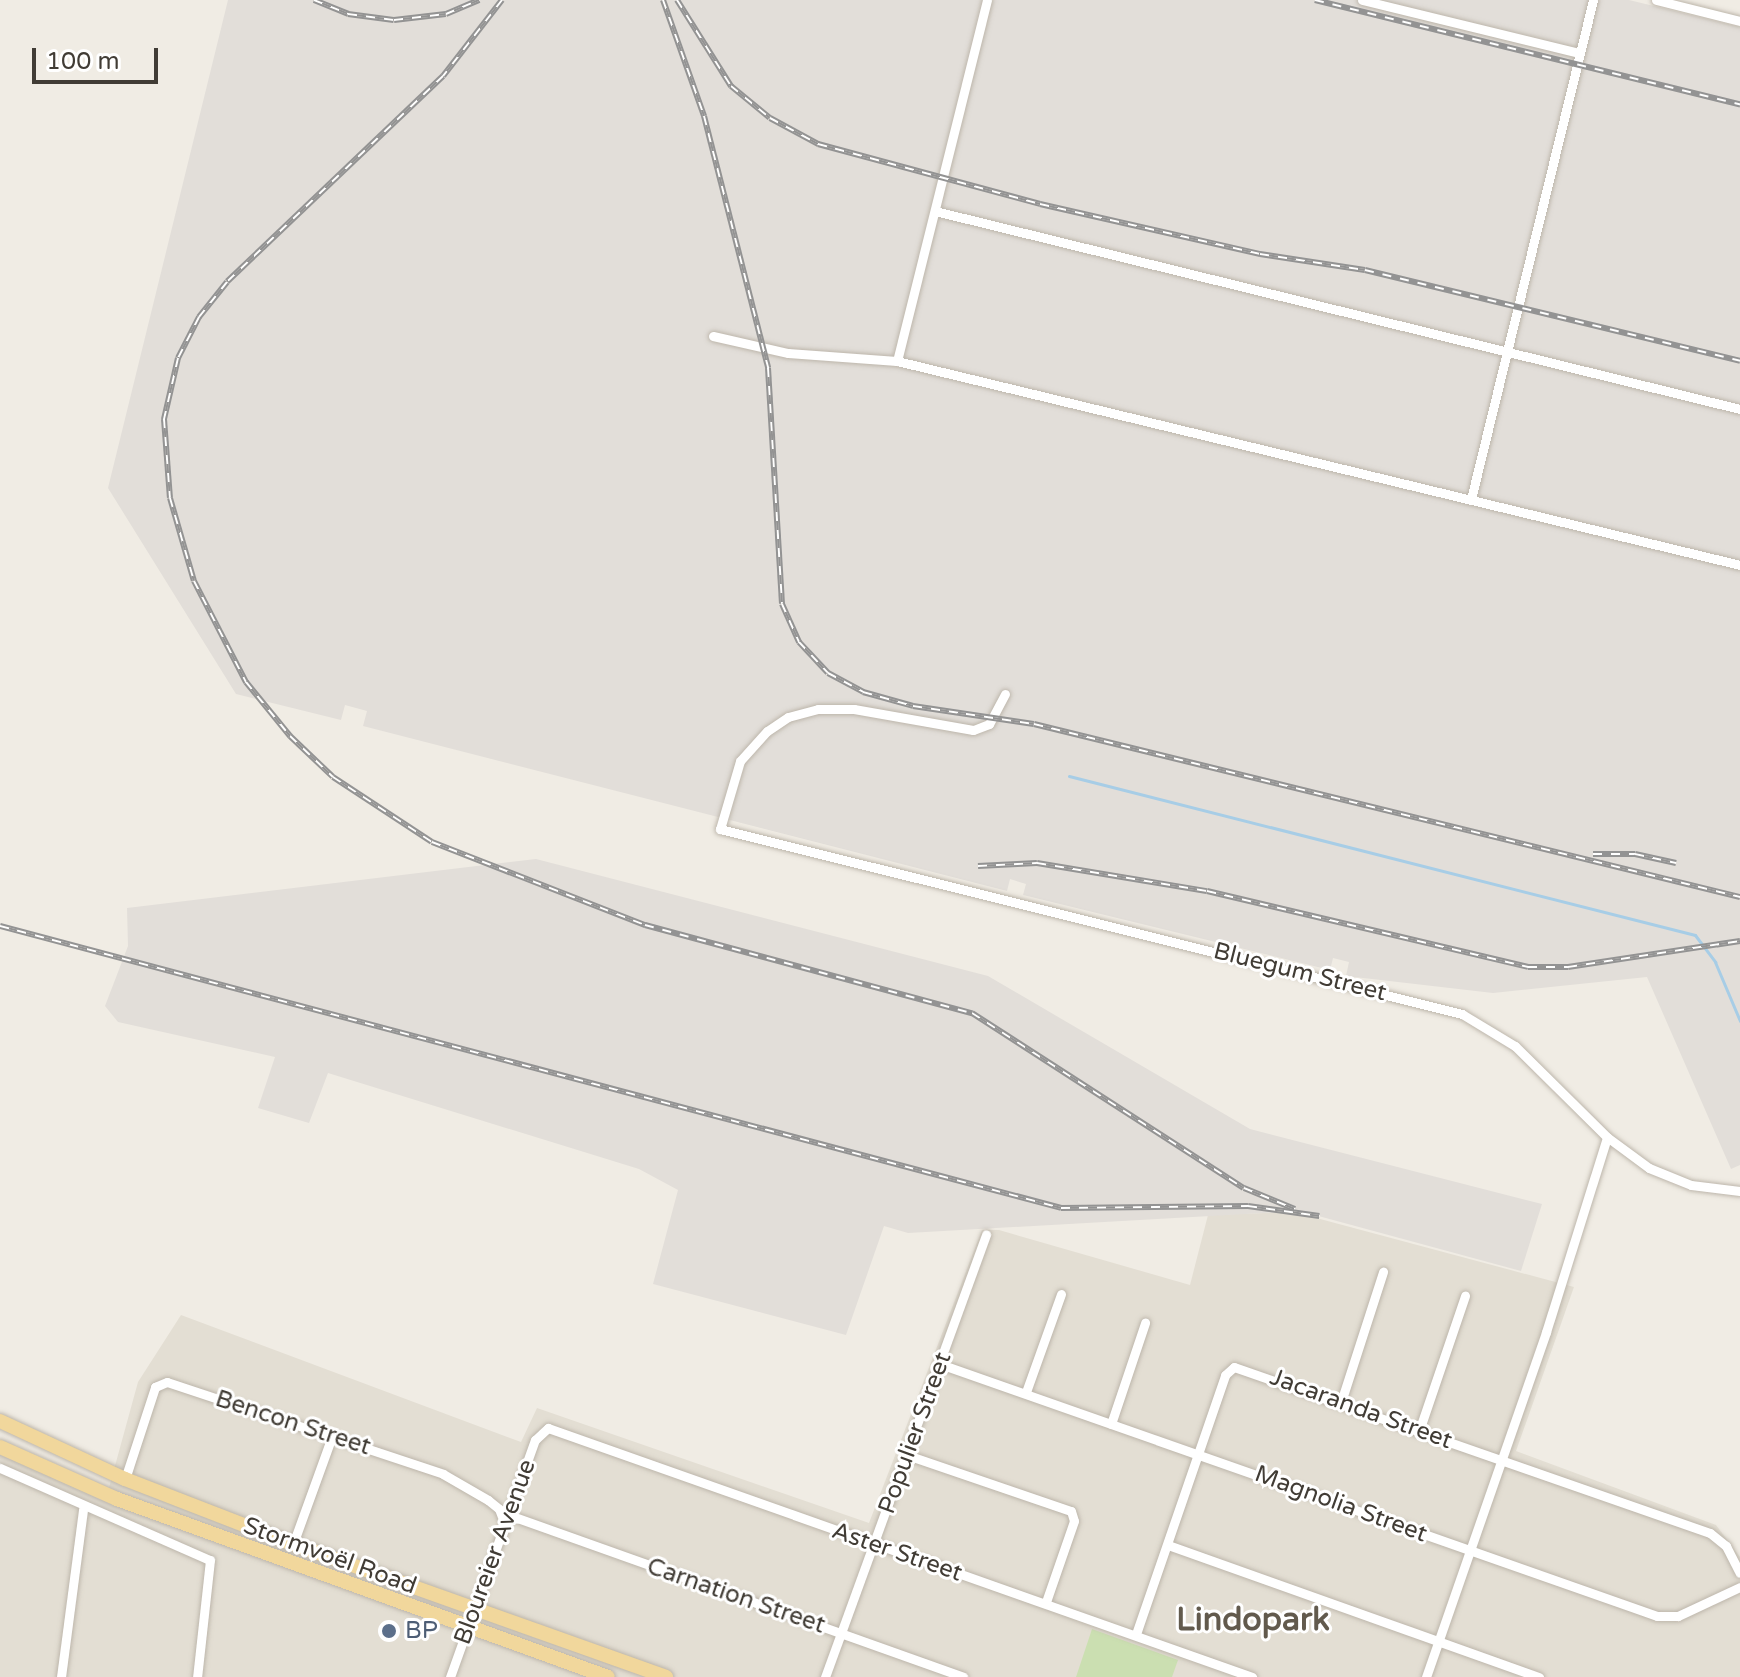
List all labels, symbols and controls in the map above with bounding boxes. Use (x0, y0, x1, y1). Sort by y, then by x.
scale bar (36, 32, 162, 82)
text: 100 m (46, 47, 120, 76)
street label: Bluegum Street (1211, 937, 1389, 1007)
street label: Populier Street (872, 1348, 958, 1518)
street label: Jacaranda Street (1266, 1363, 1456, 1455)
street label: Bencon Street (212, 1384, 374, 1462)
street label: Bloureier Avenue (448, 1455, 542, 1649)
street label: Magnolia Street (1251, 1459, 1431, 1549)
street label: Stormvoël Road (240, 1511, 420, 1601)
street label: Aster Street (828, 1516, 966, 1588)
street label: Carnation Street (643, 1552, 829, 1640)
district label: Lindopark (1176, 1601, 1330, 1639)
place label: BP (405, 1617, 438, 1645)
marker: BP (380, 1622, 398, 1640)

